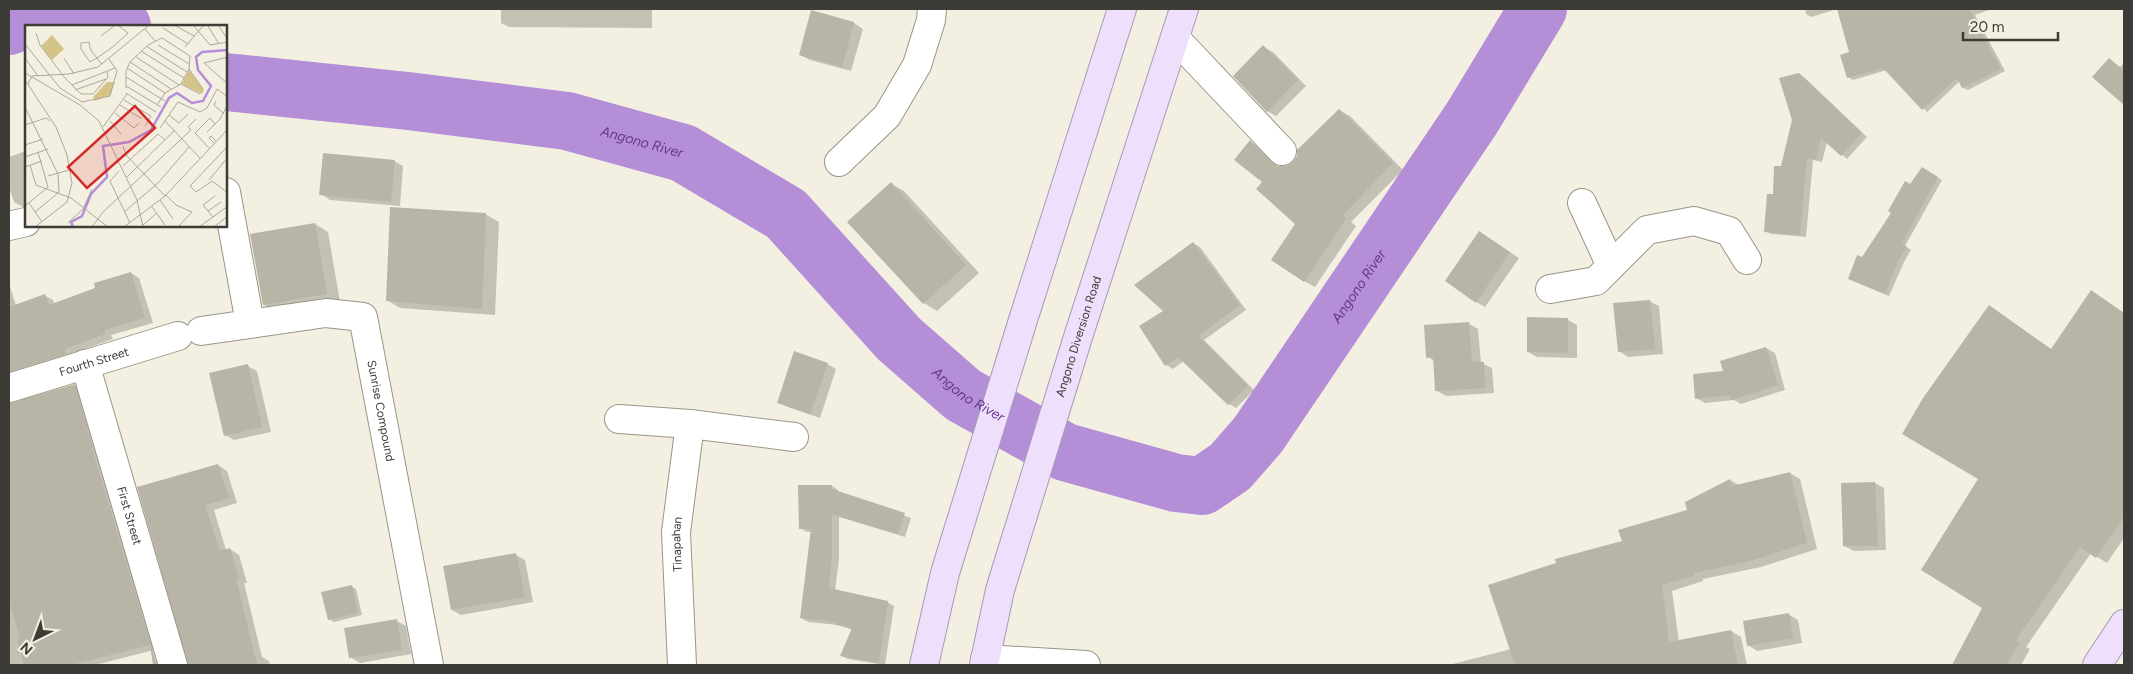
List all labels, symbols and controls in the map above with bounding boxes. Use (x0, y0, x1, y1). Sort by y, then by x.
scale bar (1963, 10, 2058, 42)
text: 20 m (1970, 18, 2004, 36)
inset map (25, 25, 228, 228)
water label: Angono River (598, 122, 686, 162)
water label: Angono River (1328, 246, 1390, 327)
street label: Angono Diversion Road (1053, 274, 1104, 399)
street label: Fourth Street (58, 344, 131, 379)
street label: Sunrise Compound (364, 359, 397, 463)
water label: Angono River (928, 363, 1009, 426)
street label: First Street (114, 485, 145, 547)
street label: Tinapahan (669, 516, 685, 572)
north arrow (10, 614, 60, 664)
text: N (17, 638, 36, 658)

